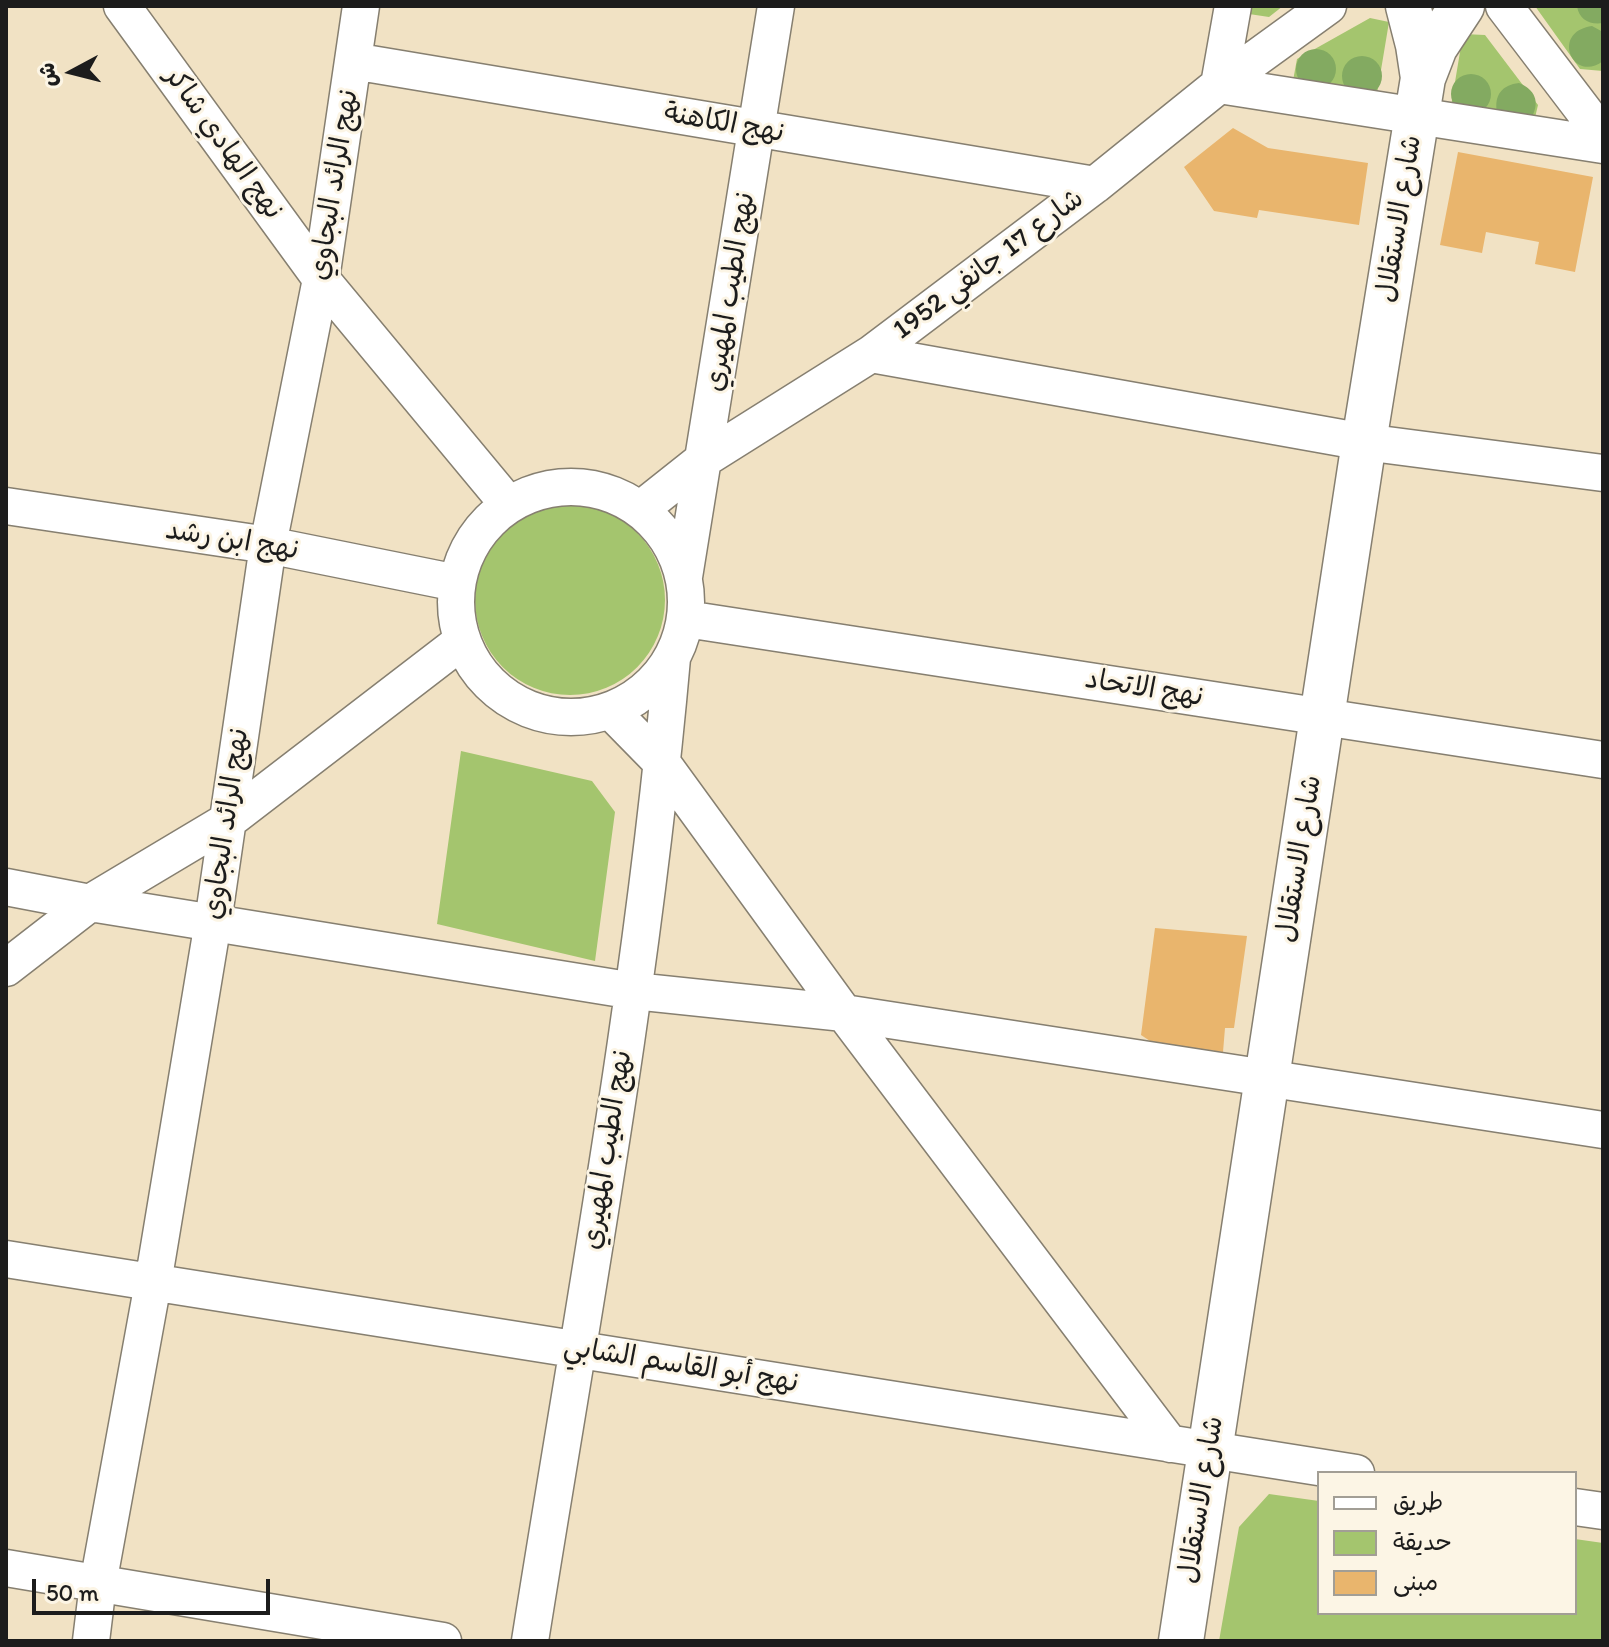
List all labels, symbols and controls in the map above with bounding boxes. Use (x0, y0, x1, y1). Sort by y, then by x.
north arrow (32, 32, 112, 112)
text: ش (33, 61, 63, 89)
street label: نهج الهادي شاكر (157, 61, 289, 227)
street label: نهج الرائد البجاوي (303, 87, 367, 283)
street label: نهج الكاهنة (661, 97, 787, 151)
street label: شارع الاستقلال (1370, 133, 1430, 305)
street label: شارع 17 جانفي 1952 (887, 182, 1091, 348)
street label: نهج الطيب المهيري (699, 190, 763, 394)
street label: نهج ابن رشد (163, 514, 301, 568)
street label: نهج الاتحاد (1083, 663, 1205, 715)
street label: نهج الرائد البجاوي (197, 726, 257, 922)
street label: شارع الاستقلال (1270, 773, 1330, 945)
street label: نهج الطيب المهيري (576, 1048, 640, 1252)
street label: نهج أبو القاسم الشابي (561, 1331, 801, 1401)
street label: شارع الاستقلال (1172, 1414, 1232, 1586)
legend (1317, 1471, 1577, 1615)
text: طريق (1393, 1487, 1443, 1516)
text: حديقة (1393, 1527, 1452, 1556)
scale bar (36, 1563, 274, 1613)
text: مبنى (1393, 1567, 1438, 1596)
text: 50 m (46, 1578, 99, 1607)

